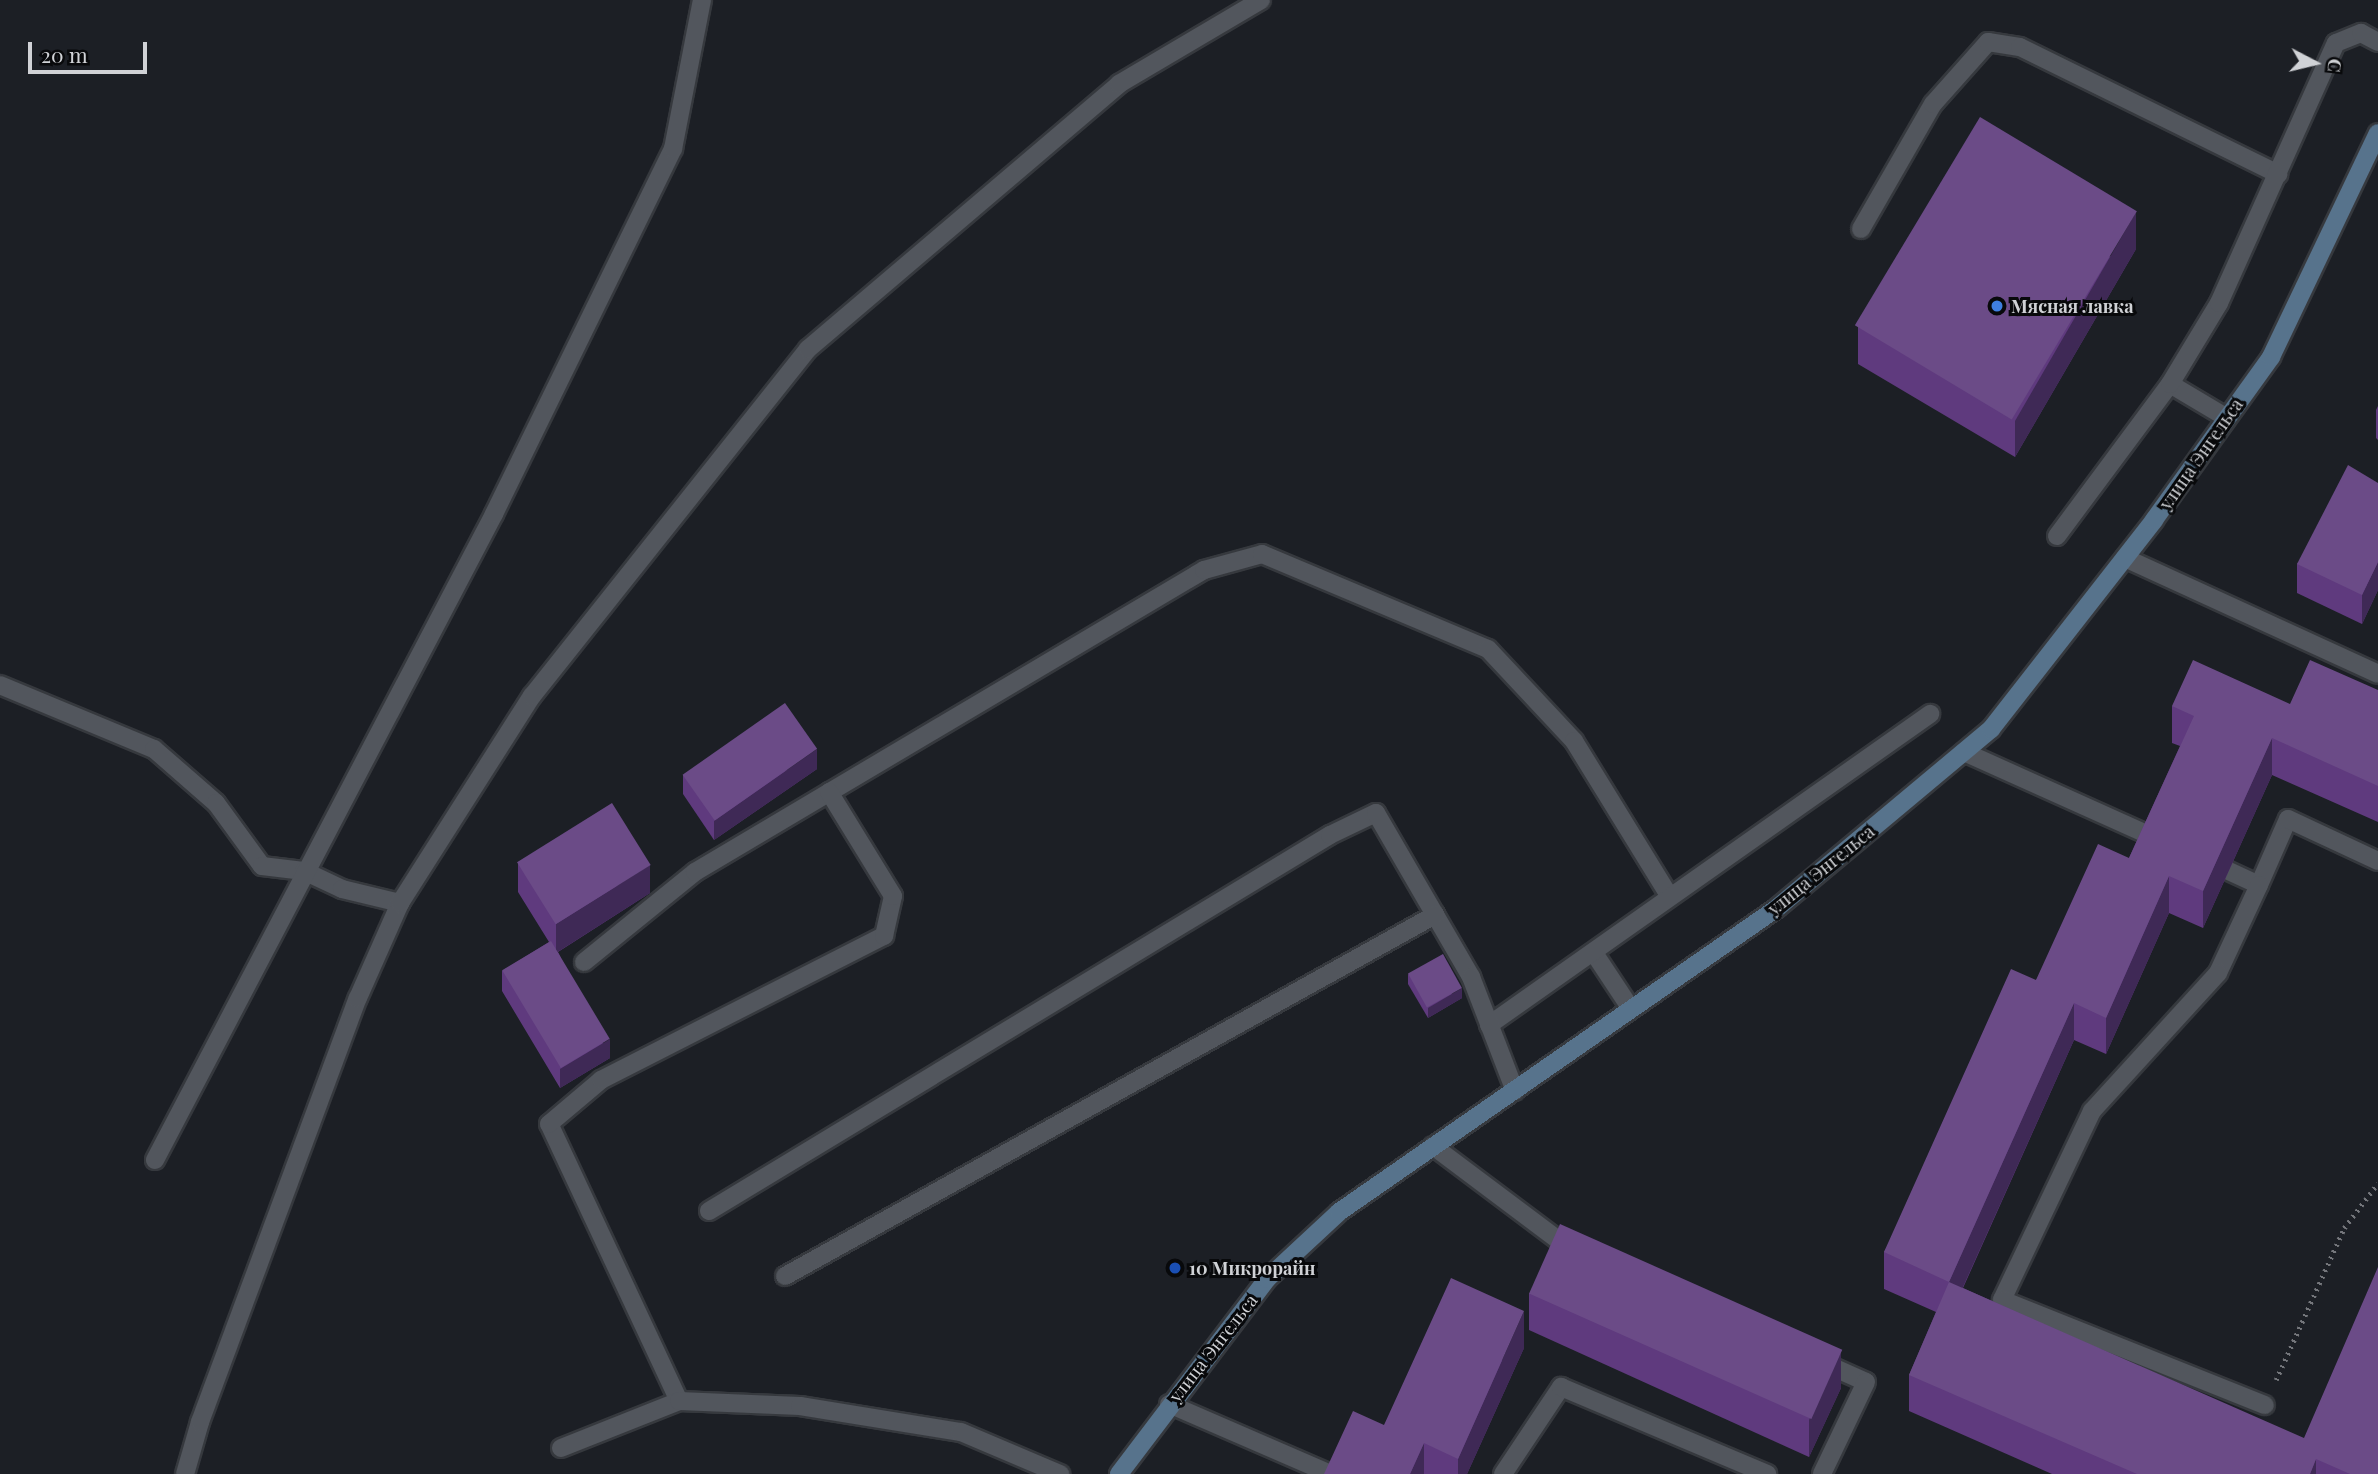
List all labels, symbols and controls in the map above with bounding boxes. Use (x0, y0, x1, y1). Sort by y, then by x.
scale bar (32, 28, 150, 72)
north arrow (2280, 28, 2350, 98)
text: 20 m (41, 40, 88, 68)
text: С (2322, 57, 2350, 74)
place label: Мясная лавка (2011, 295, 2133, 317)
marker: Мясная лавка (1989, 298, 2005, 314)
street label: улица Энгельса (2155, 394, 2247, 514)
street label: улица Энгельса (1763, 820, 1879, 920)
place label: 10 Микрорайн (1189, 1257, 1316, 1279)
marker: 10 Микрорайн (1167, 1260, 1183, 1276)
street label: улица Энгельса (1164, 1290, 1262, 1406)

